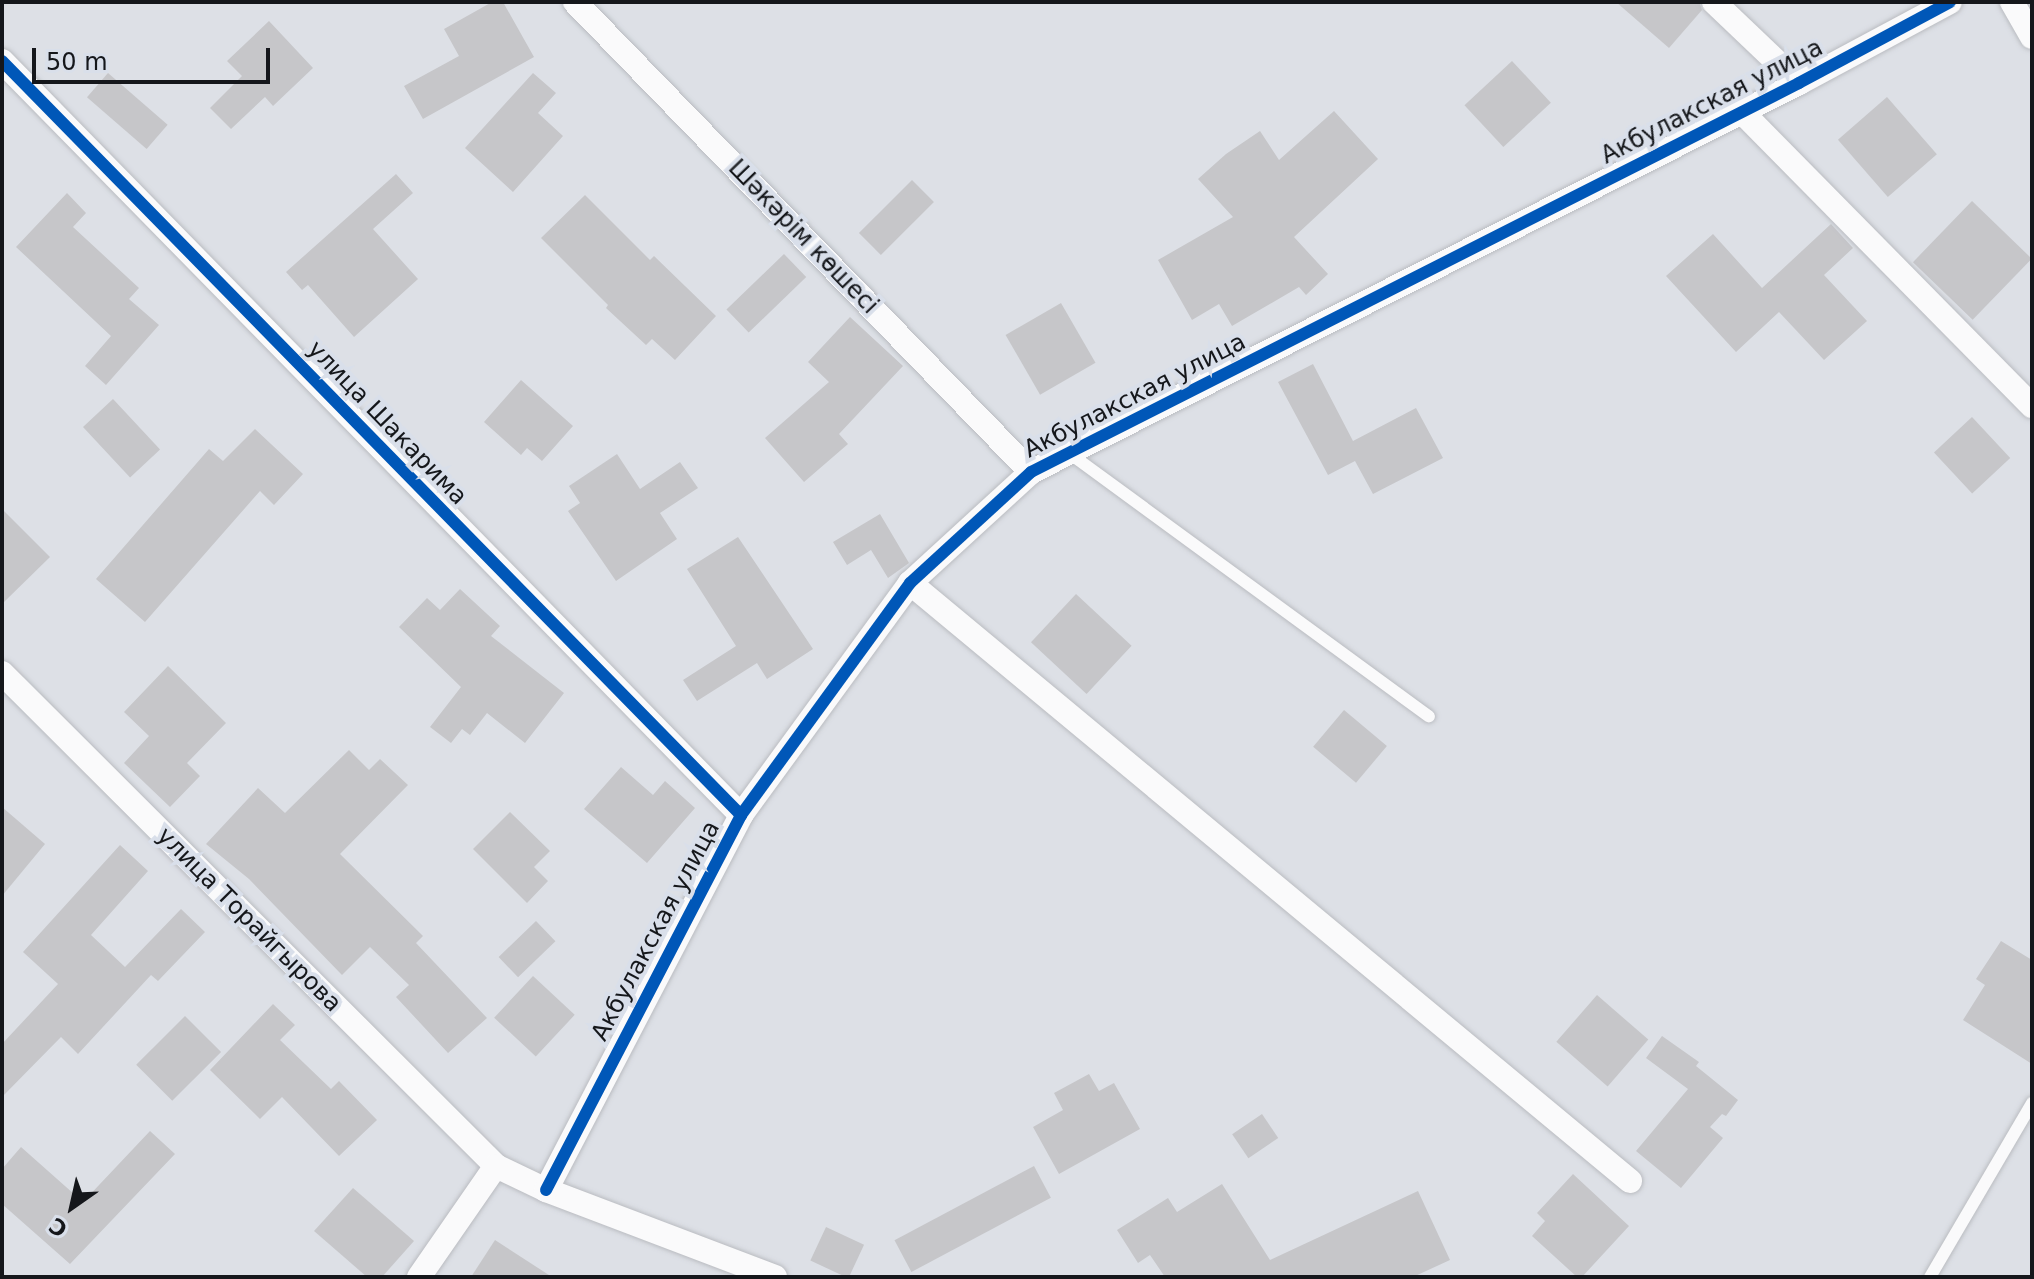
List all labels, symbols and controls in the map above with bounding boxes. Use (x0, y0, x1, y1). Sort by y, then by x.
scale bar (36, 32, 274, 82)
street label: Акбулакская улица (1596, 34, 1828, 170)
text: 50 m (46, 48, 108, 76)
street label: Шәкәрім көшесі (722, 154, 884, 320)
street label: Акбулакская улица (1019, 328, 1251, 464)
street label: улица Шакарима (301, 335, 473, 511)
street label: Акбулакская улица (586, 816, 726, 1046)
street label: улица Торайгырова (151, 822, 347, 1018)
north arrow (32, 1167, 112, 1247)
text: С (45, 1212, 72, 1242)

